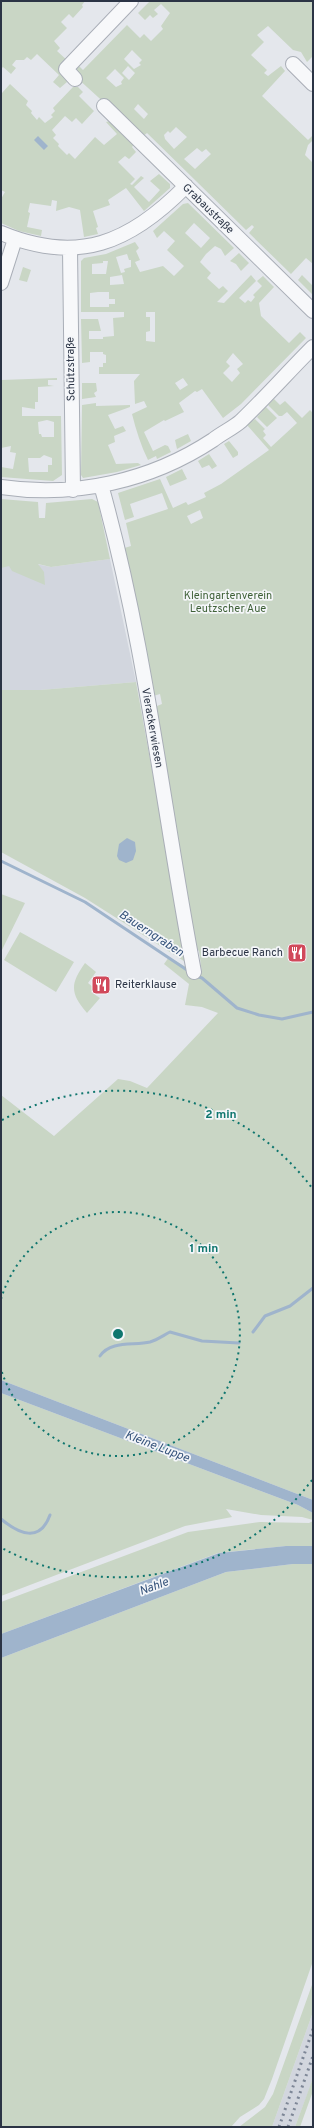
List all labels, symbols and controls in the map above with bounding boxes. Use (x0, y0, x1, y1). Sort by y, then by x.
street label: Grabaustraße (179, 181, 237, 237)
street label: Schützstraße (63, 337, 79, 401)
park label: Kleingartenverein Leutzscher Aue (184, 589, 272, 616)
street label: Vierackerwiesen (138, 687, 166, 769)
water label: Bauerngraben (116, 907, 187, 961)
restaurant icon: Barbecue Ranch (286, 942, 308, 964)
place label: Barbecue Ranch (202, 946, 283, 960)
restaurant icon: Reiterklause (90, 974, 112, 996)
place label: Reiterklause (115, 978, 177, 992)
text: 2 min (205, 1107, 237, 1123)
text: 1 min (190, 1241, 218, 1257)
centre of rings (111, 1327, 125, 1341)
water label: Kleine Luppe (123, 1427, 192, 1467)
water label: Nahle (137, 1574, 171, 1600)

